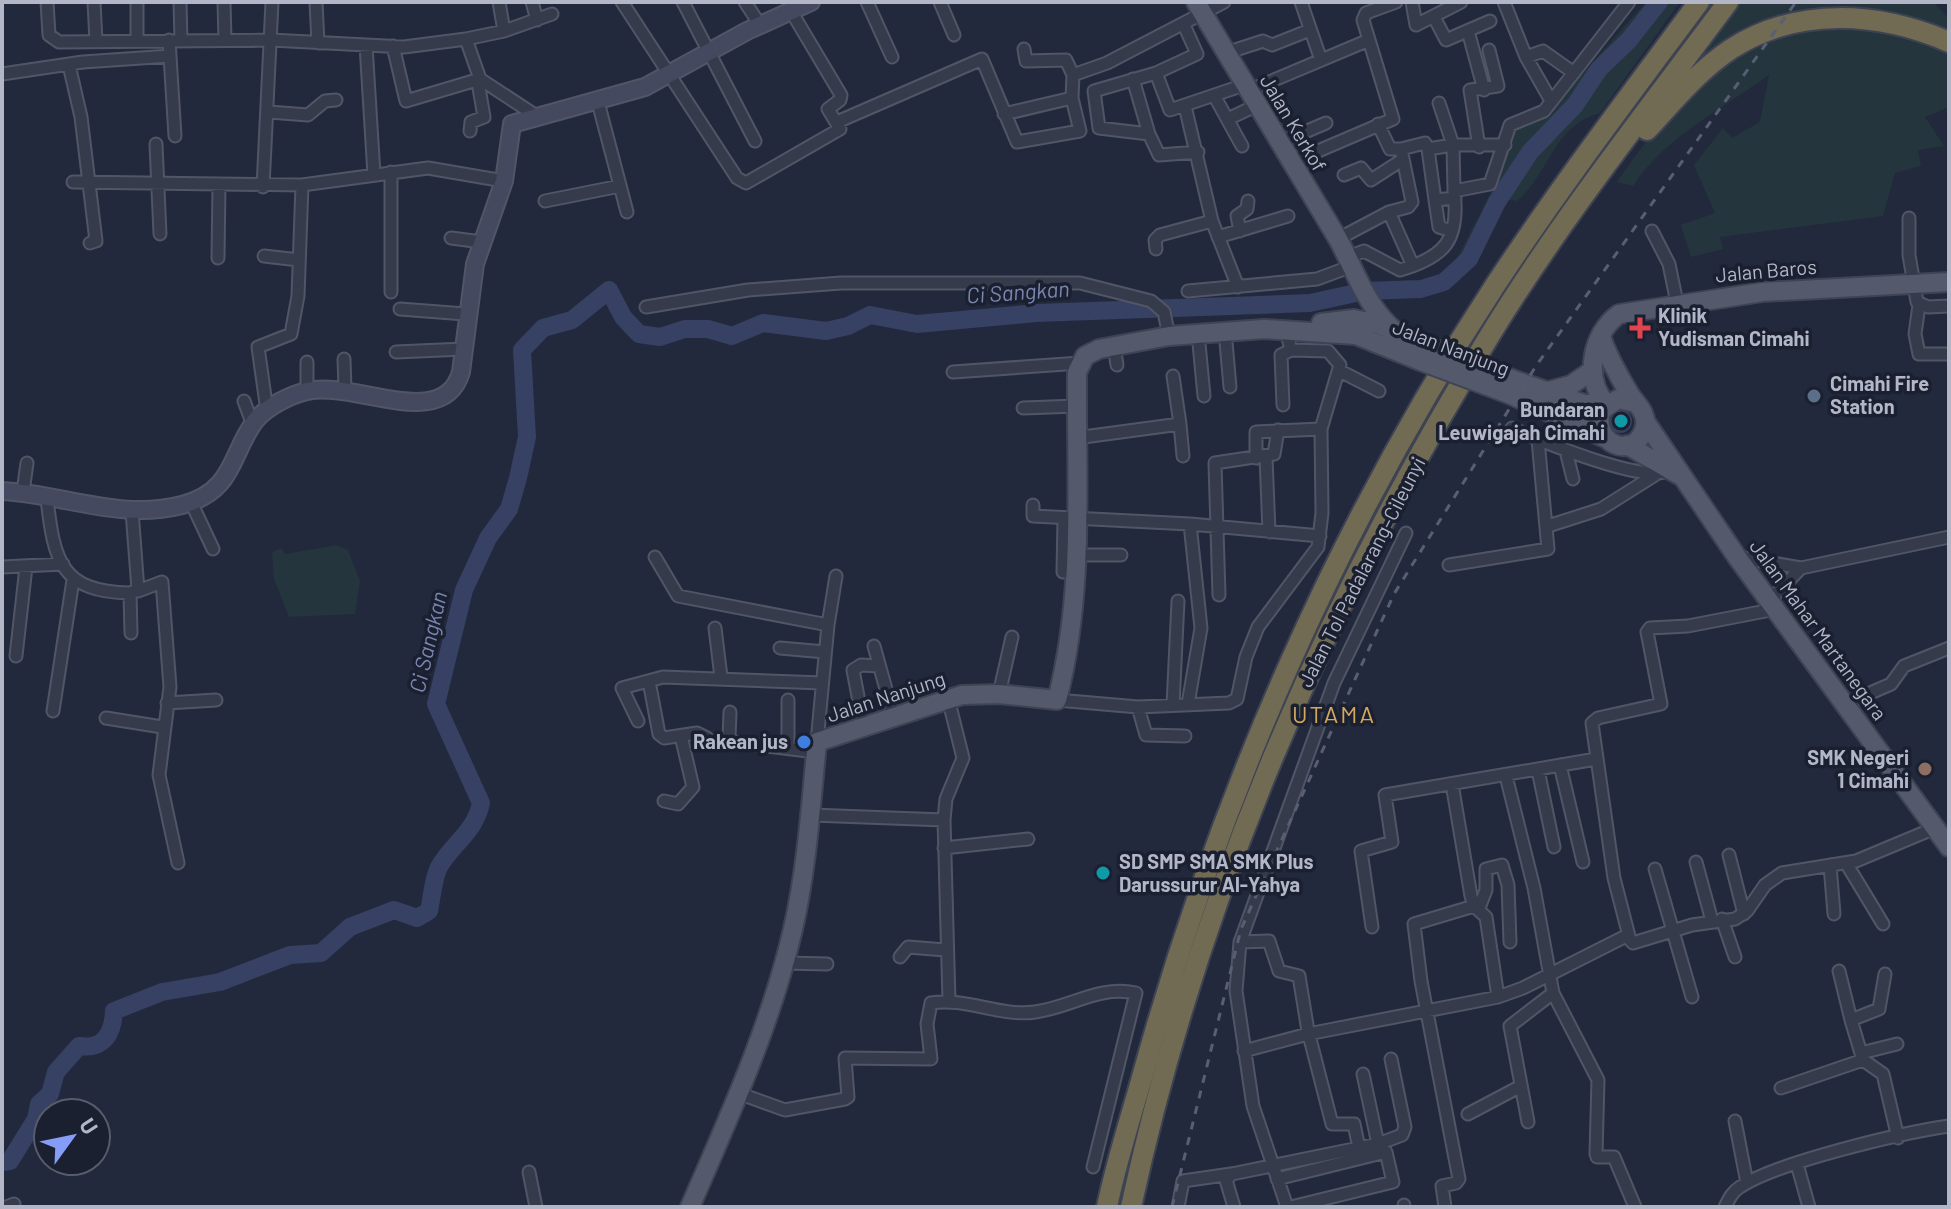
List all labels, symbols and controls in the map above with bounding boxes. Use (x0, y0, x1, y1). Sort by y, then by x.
street label: Jalan Kerkof (1256, 70, 1332, 175)
street label: Jalan Baros (1714, 254, 1818, 286)
water label: Ci Sangkan (966, 274, 1070, 308)
place label: Klinik Yudisman Cimahi (1658, 303, 1810, 350)
street label: Jalan Nanjung (1390, 314, 1513, 380)
marker: Klinik Yudisman Cimahi (1629, 317, 1651, 339)
place label: Cimahi Fire Station (1830, 371, 1929, 418)
marker: Cimahi Fire Station (1805, 387, 1823, 405)
place label: Bundaran Leuwigajah Cimahi (1438, 397, 1605, 444)
marker: Bundaran Leuwigajah Cimahi (1612, 412, 1630, 430)
street label: Jalan Tol Padalarang–Cileunyi (1293, 453, 1430, 691)
street label: Jalan Mahar Martanegara (1745, 534, 1892, 724)
water label: Ci Sangkan (403, 589, 451, 695)
street label: Jalan Nanjung (824, 666, 948, 726)
district label: UTAMA (1292, 699, 1376, 728)
place label: Rakean jus (693, 729, 788, 753)
marker: Rakean jus (795, 733, 813, 751)
place label: SMK Negeri 1 Cimahi (1807, 745, 1909, 792)
marker: SMK Negeri 1 Cimahi (1916, 760, 1934, 778)
place label: SD SMP SMA SMK Plus Darussurur Al-Yahya (1119, 849, 1314, 896)
marker: SD SMP SMA SMK Plus Darussurur Al-Yahya (1094, 864, 1112, 882)
north arrow (32, 1097, 112, 1177)
text: U (75, 1113, 104, 1138)

